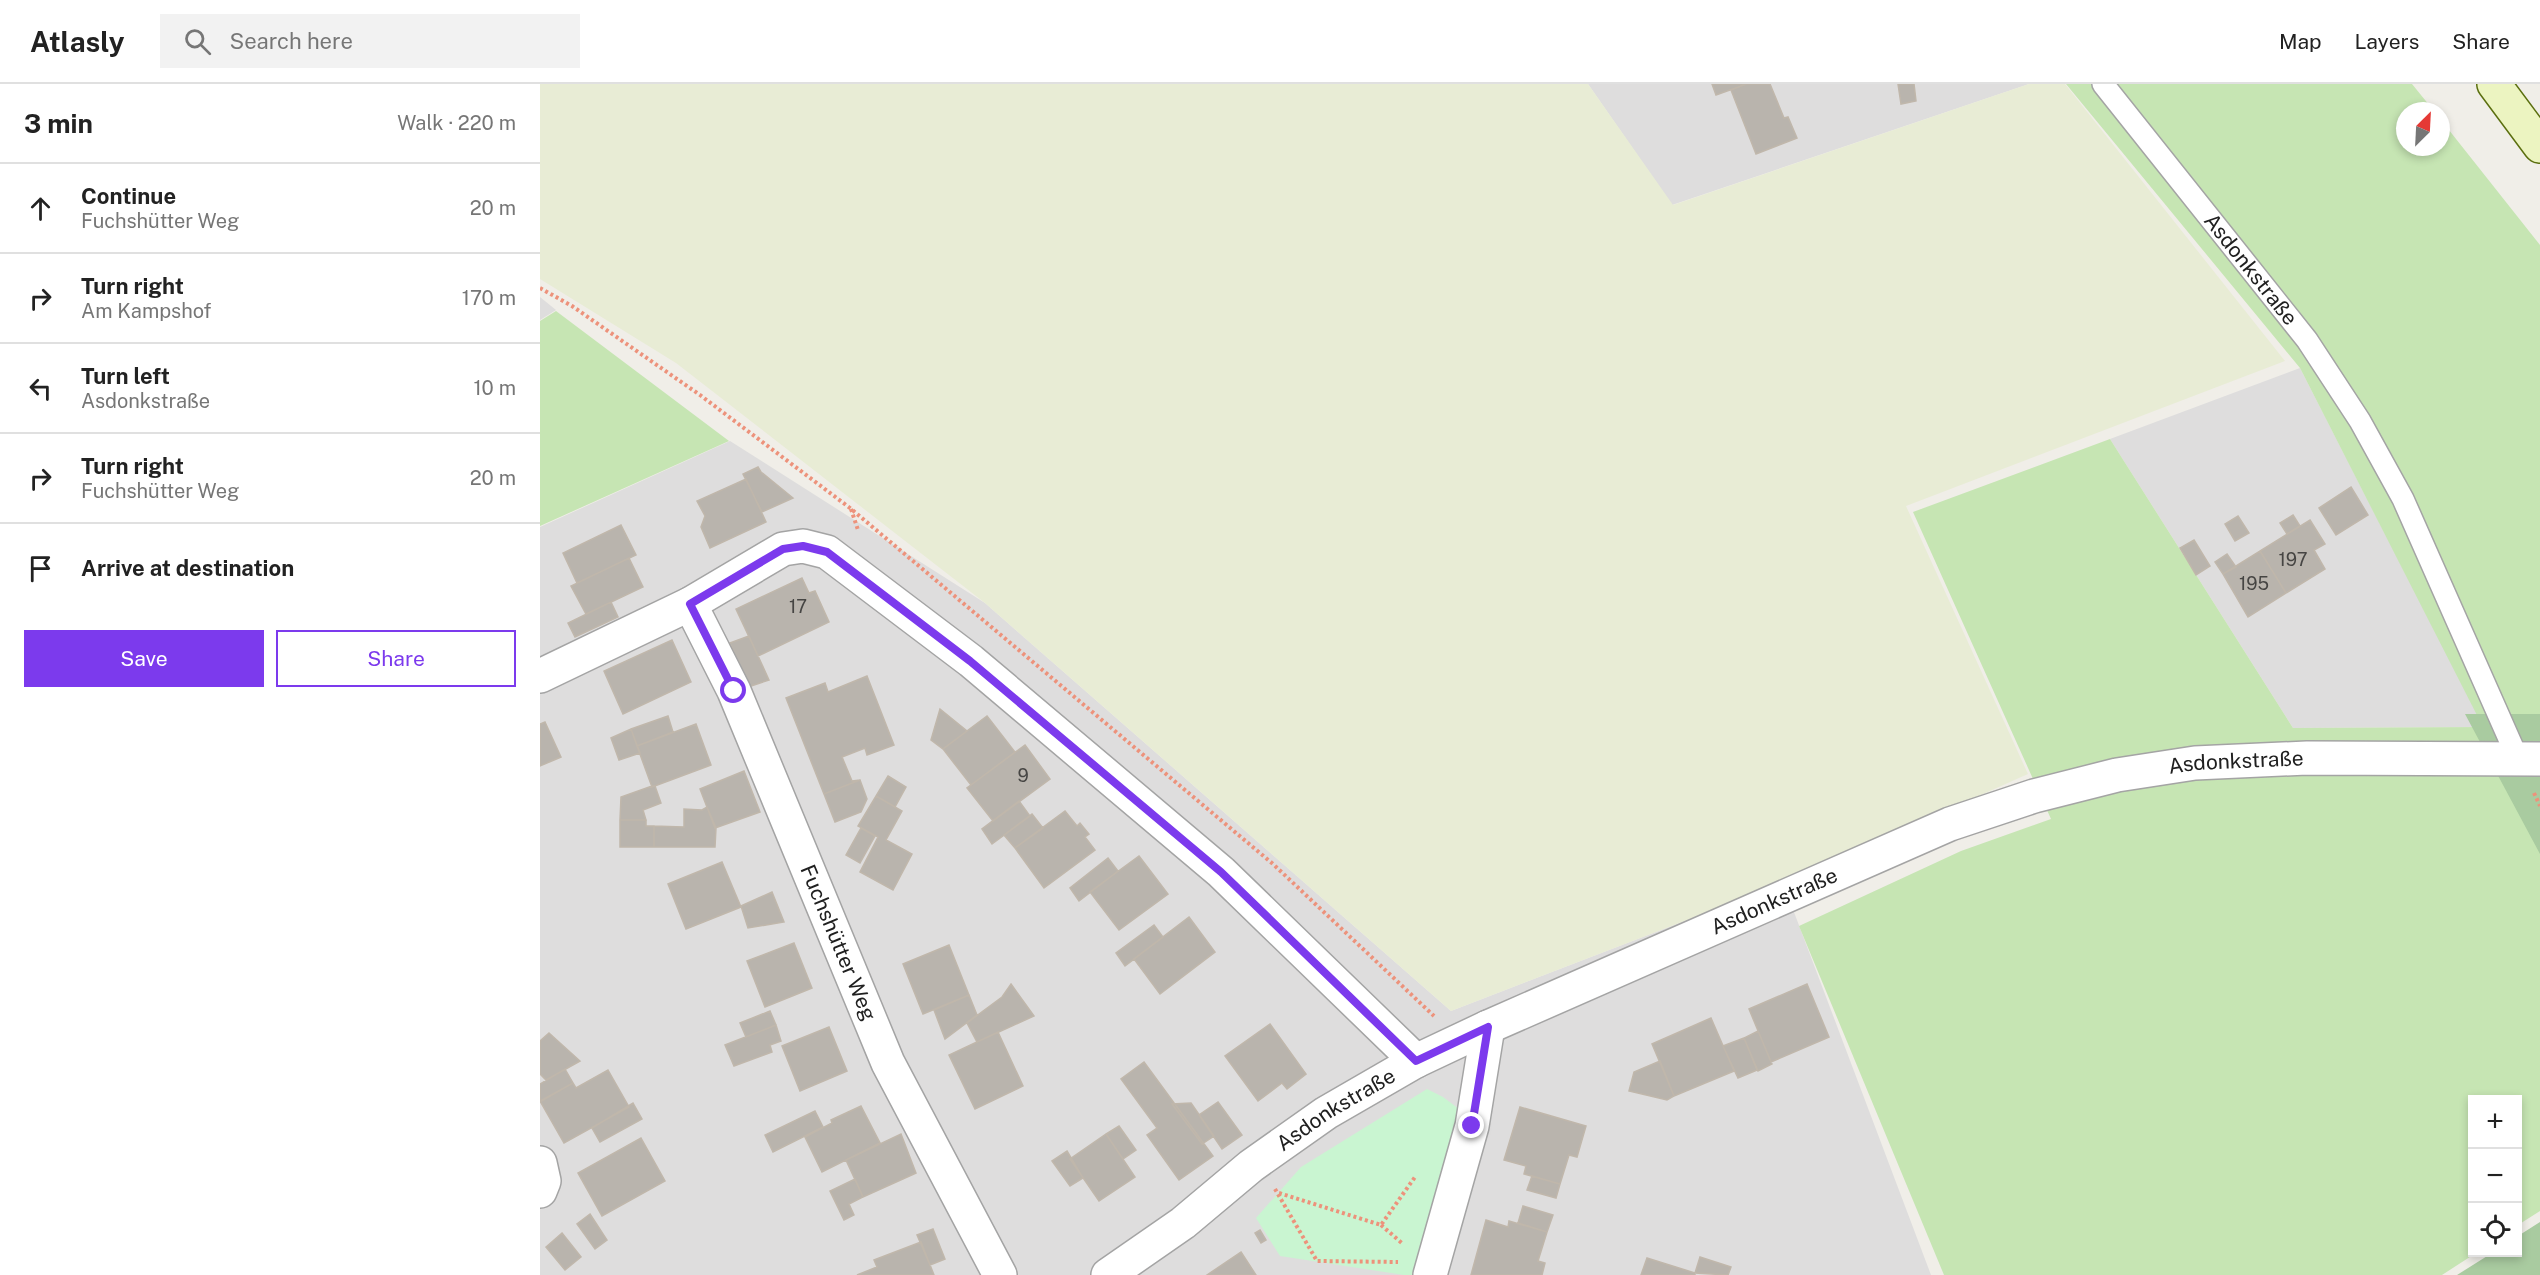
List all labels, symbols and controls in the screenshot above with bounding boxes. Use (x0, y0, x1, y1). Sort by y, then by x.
search box (160, 14, 580, 68)
text: Atlasly (30, 25, 124, 58)
icon: search (181, 25, 214, 58)
text: Search here (229, 28, 353, 54)
text: Map (2279, 29, 2322, 54)
text: Layers (2355, 29, 2419, 54)
text: Share (2452, 29, 2510, 54)
north arrow (2396, 102, 2450, 156)
text: 3 min (24, 108, 93, 139)
text: Walk · 220 m (397, 111, 516, 135)
text: Continue (81, 183, 176, 209)
icon: ahead (24, 192, 57, 225)
text: 20 m (470, 196, 516, 220)
street label: Asdonkstraße (2199, 208, 2303, 330)
text: Fuchshütter Weg (81, 209, 239, 233)
text: Turn right (81, 273, 184, 299)
icon: right (24, 282, 57, 315)
text: 170 m (462, 286, 516, 310)
text: Am Kampshof (81, 299, 212, 323)
text: Turn left (81, 363, 170, 389)
icon: left (24, 372, 57, 405)
text: 10 m (473, 376, 516, 400)
text: Asdonkstraße (81, 389, 210, 413)
text: Turn right (81, 453, 184, 479)
icon: right (24, 462, 57, 495)
text: 20 m (470, 466, 516, 490)
text: Fuchshütter Weg (81, 479, 239, 503)
house number: 197 (2278, 549, 2308, 570)
icon: arrive (24, 552, 57, 585)
text: Arrive at destination (81, 555, 294, 581)
house number: 195 (2239, 573, 2269, 594)
house number: 17 (789, 596, 807, 617)
button: Save (24, 630, 264, 687)
button: Share (276, 630, 516, 687)
route start (720, 677, 746, 703)
street label: Asdonkstraße (2166, 745, 2304, 779)
house number: 9 (1017, 765, 1029, 786)
street label: Fuchshütter Weg (795, 861, 882, 1024)
street label: Asdonkstraße (1707, 862, 1841, 940)
street label: Asdonkstraße (1271, 1063, 1400, 1156)
map controls (2468, 1095, 2522, 1257)
button: + (2468, 1095, 2522, 1149)
route end (1458, 1112, 1484, 1138)
button: − (2468, 1149, 2522, 1203)
button: locate (2468, 1203, 2522, 1257)

